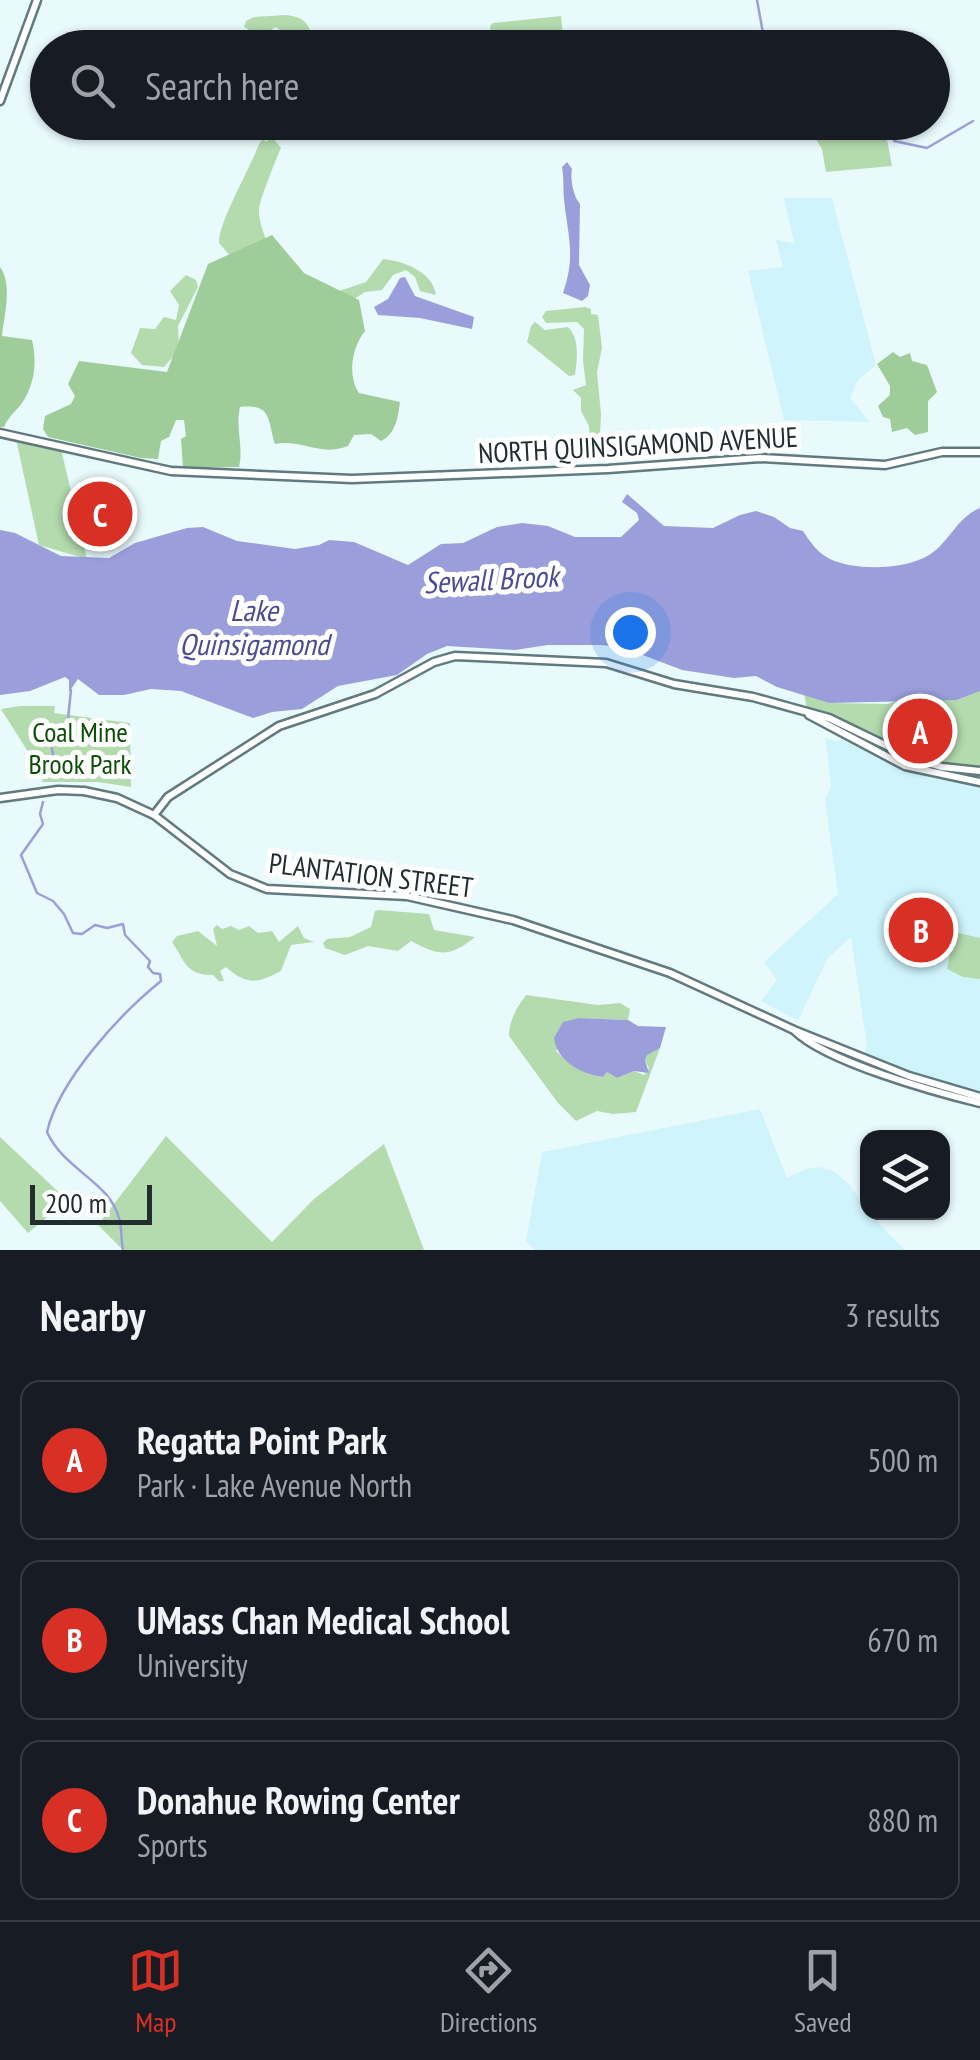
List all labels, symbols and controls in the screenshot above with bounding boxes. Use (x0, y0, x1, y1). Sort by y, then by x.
search box (30, 30, 950, 140)
icon: search (65, 58, 120, 113)
text: Search here (145, 61, 299, 110)
street label: NORTH QUINSIGAMOND AVENUE (477, 418, 799, 471)
pin: C (68, 476, 132, 552)
water label: Sewall Brook (423, 555, 563, 602)
water label: Lake Quinsigamond (179, 590, 333, 663)
your location (605, 607, 656, 658)
pin: A (888, 694, 952, 768)
park label: Coal Mine Brook Park (29, 713, 132, 782)
street label: PLANTATION STREET (267, 844, 476, 905)
pin: B (888, 892, 954, 968)
map controls (860, 1130, 950, 1220)
button: layers (860, 1130, 950, 1220)
scale bar (30, 1180, 152, 1224)
text: 200 m (45, 1184, 107, 1221)
text: Nearby (40, 1288, 145, 1343)
text: 3 results (845, 1294, 940, 1336)
text: Regatta Point Park (137, 1415, 387, 1464)
text: A (66, 1439, 83, 1481)
text: 500 m (867, 1439, 938, 1481)
text: Park · Lake Avenue North (137, 1464, 412, 1506)
text: UMass Chan Medical School (137, 1595, 509, 1644)
text: B (67, 1619, 82, 1661)
text: 670 m (867, 1619, 938, 1661)
text: University (137, 1644, 247, 1686)
text: Donahue Rowing Center (137, 1775, 460, 1824)
text: C (67, 1799, 82, 1841)
text: 880 m (867, 1799, 938, 1841)
text: Sports (137, 1824, 208, 1866)
tab: Map (128, 1943, 183, 2040)
tab: Directions (440, 1943, 537, 2040)
tab: Saved (794, 1943, 852, 2040)

